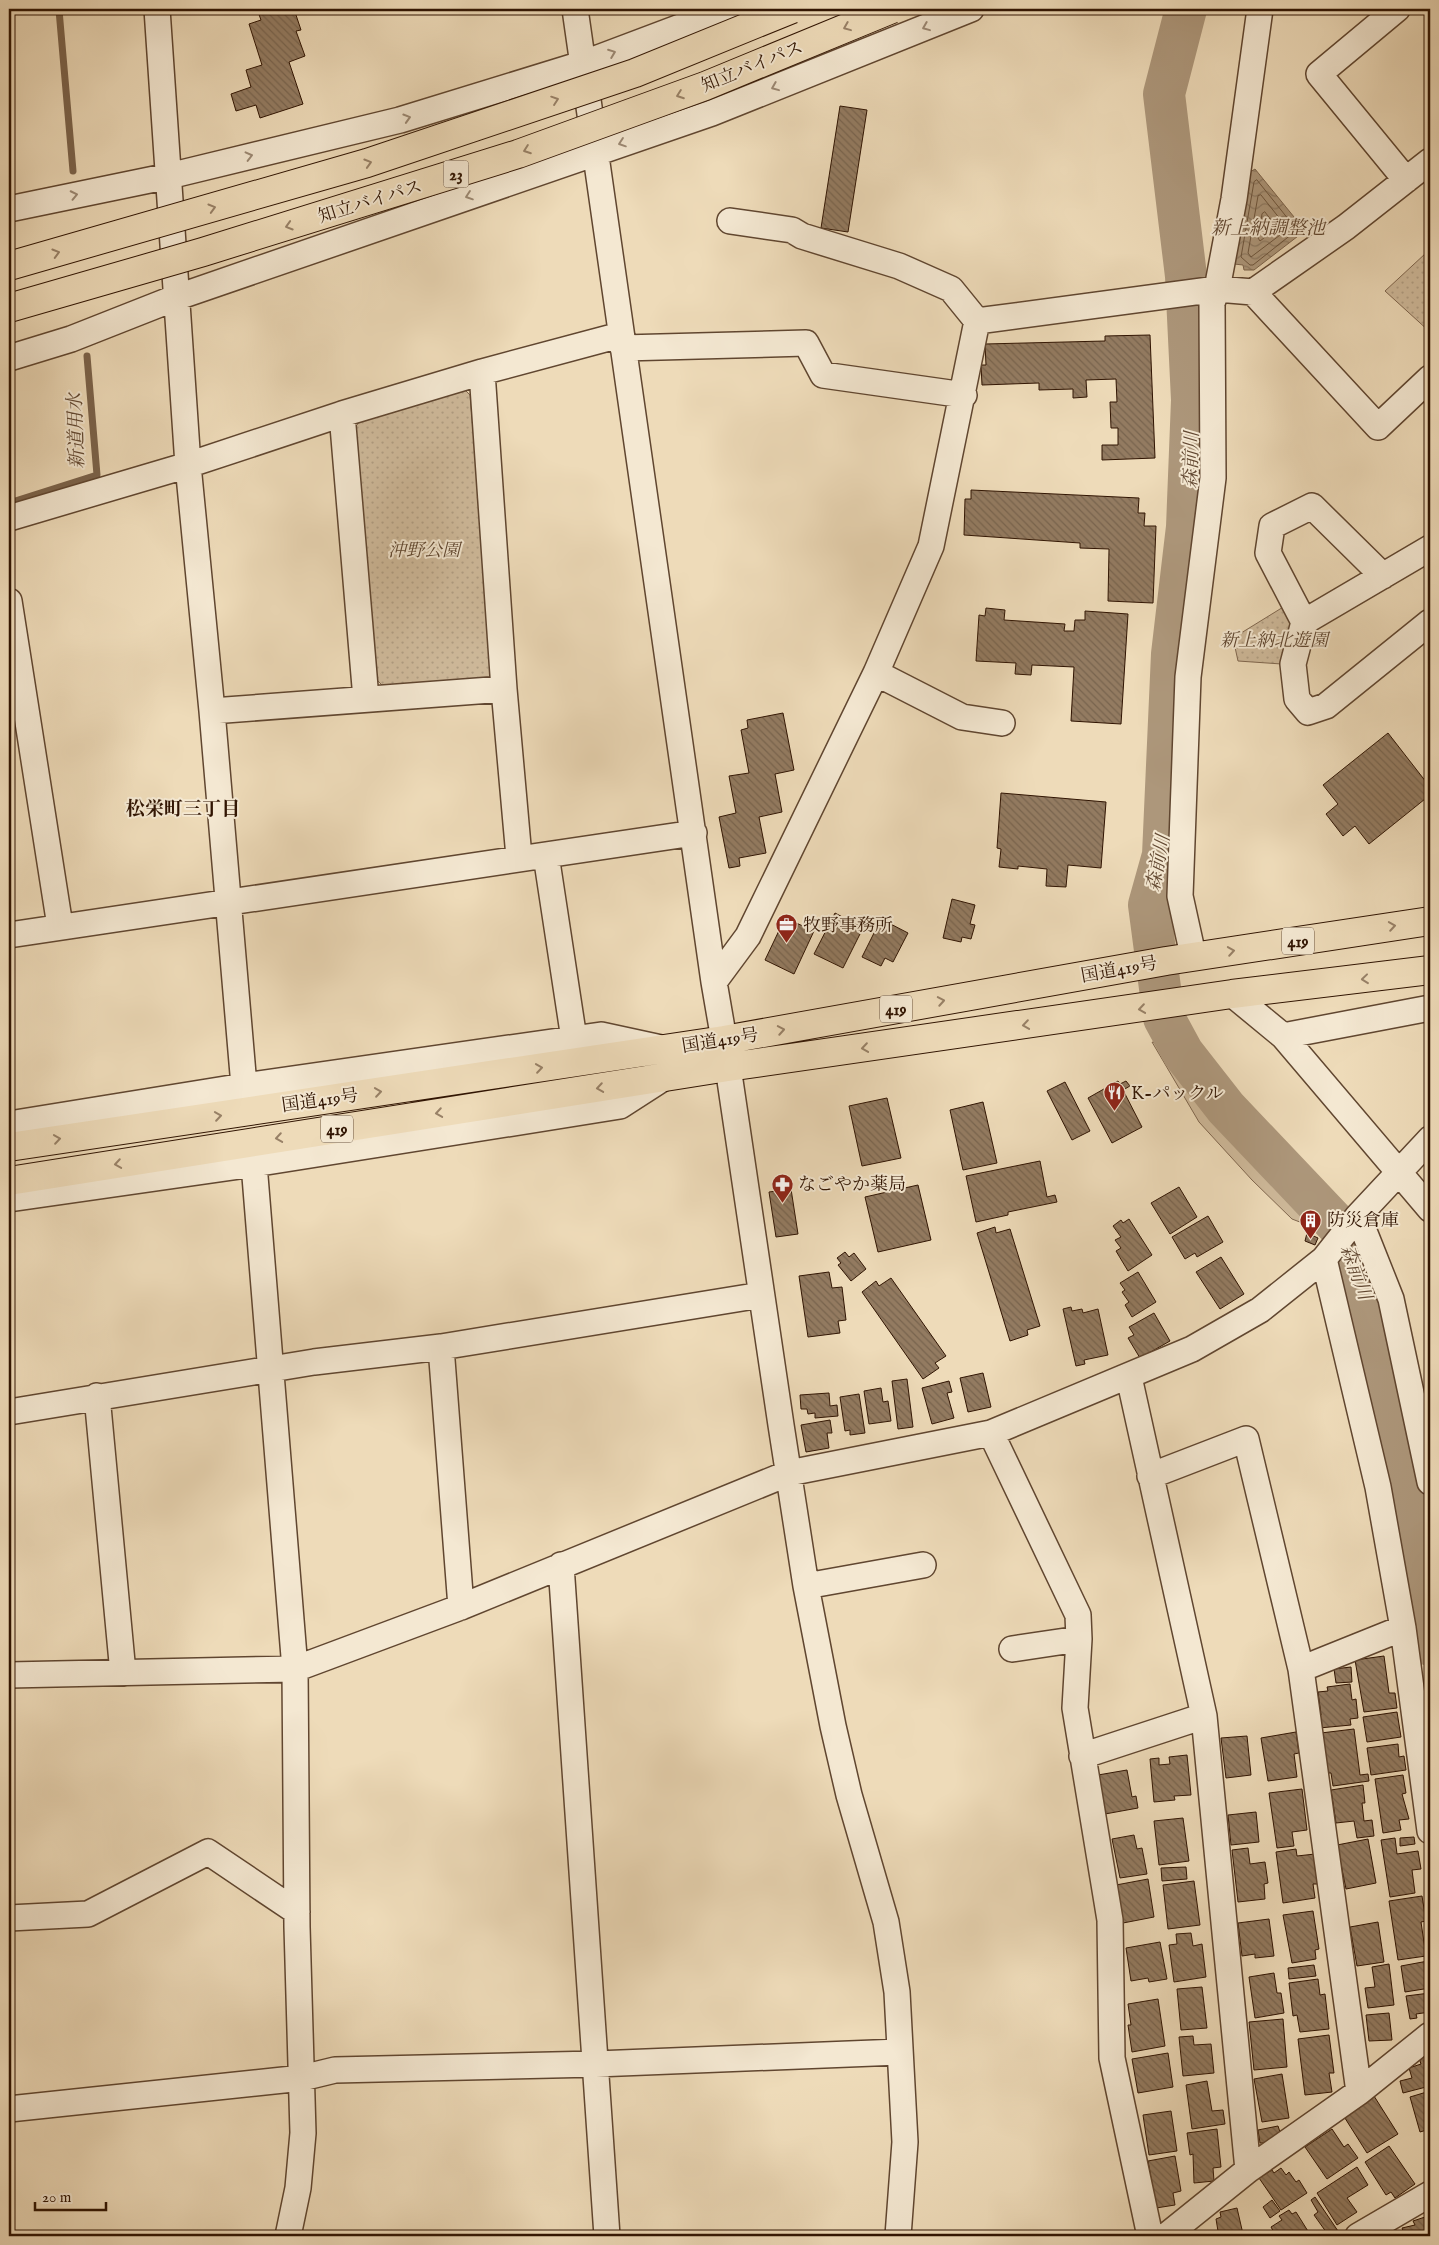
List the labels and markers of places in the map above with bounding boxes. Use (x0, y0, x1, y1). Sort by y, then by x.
office icon: 牧野事務所 (775, 913, 799, 944)
place label: 牧野事務所 (803, 915, 893, 938)
restaurant icon: K-パックル (1103, 1081, 1127, 1112)
place label: K-パックル (1131, 1083, 1224, 1106)
pharmacy icon: なごやか薬局 (770, 1172, 794, 1203)
place label: なごやか薬局 (798, 1174, 906, 1197)
building icon: 防災倉庫 (1299, 1208, 1323, 1239)
place label: 防災倉庫 (1327, 1210, 1399, 1233)

